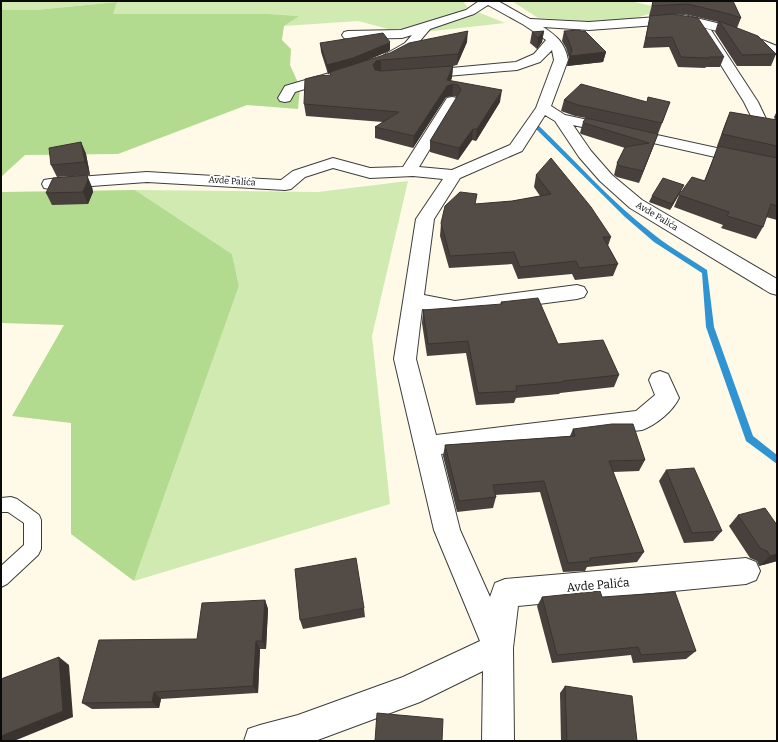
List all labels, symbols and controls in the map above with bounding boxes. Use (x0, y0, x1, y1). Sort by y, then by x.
street label: Avde Palića (208, 174, 256, 188)
street label: Avde Palića (634, 200, 680, 233)
street label: Avde Palića (566, 575, 630, 595)

